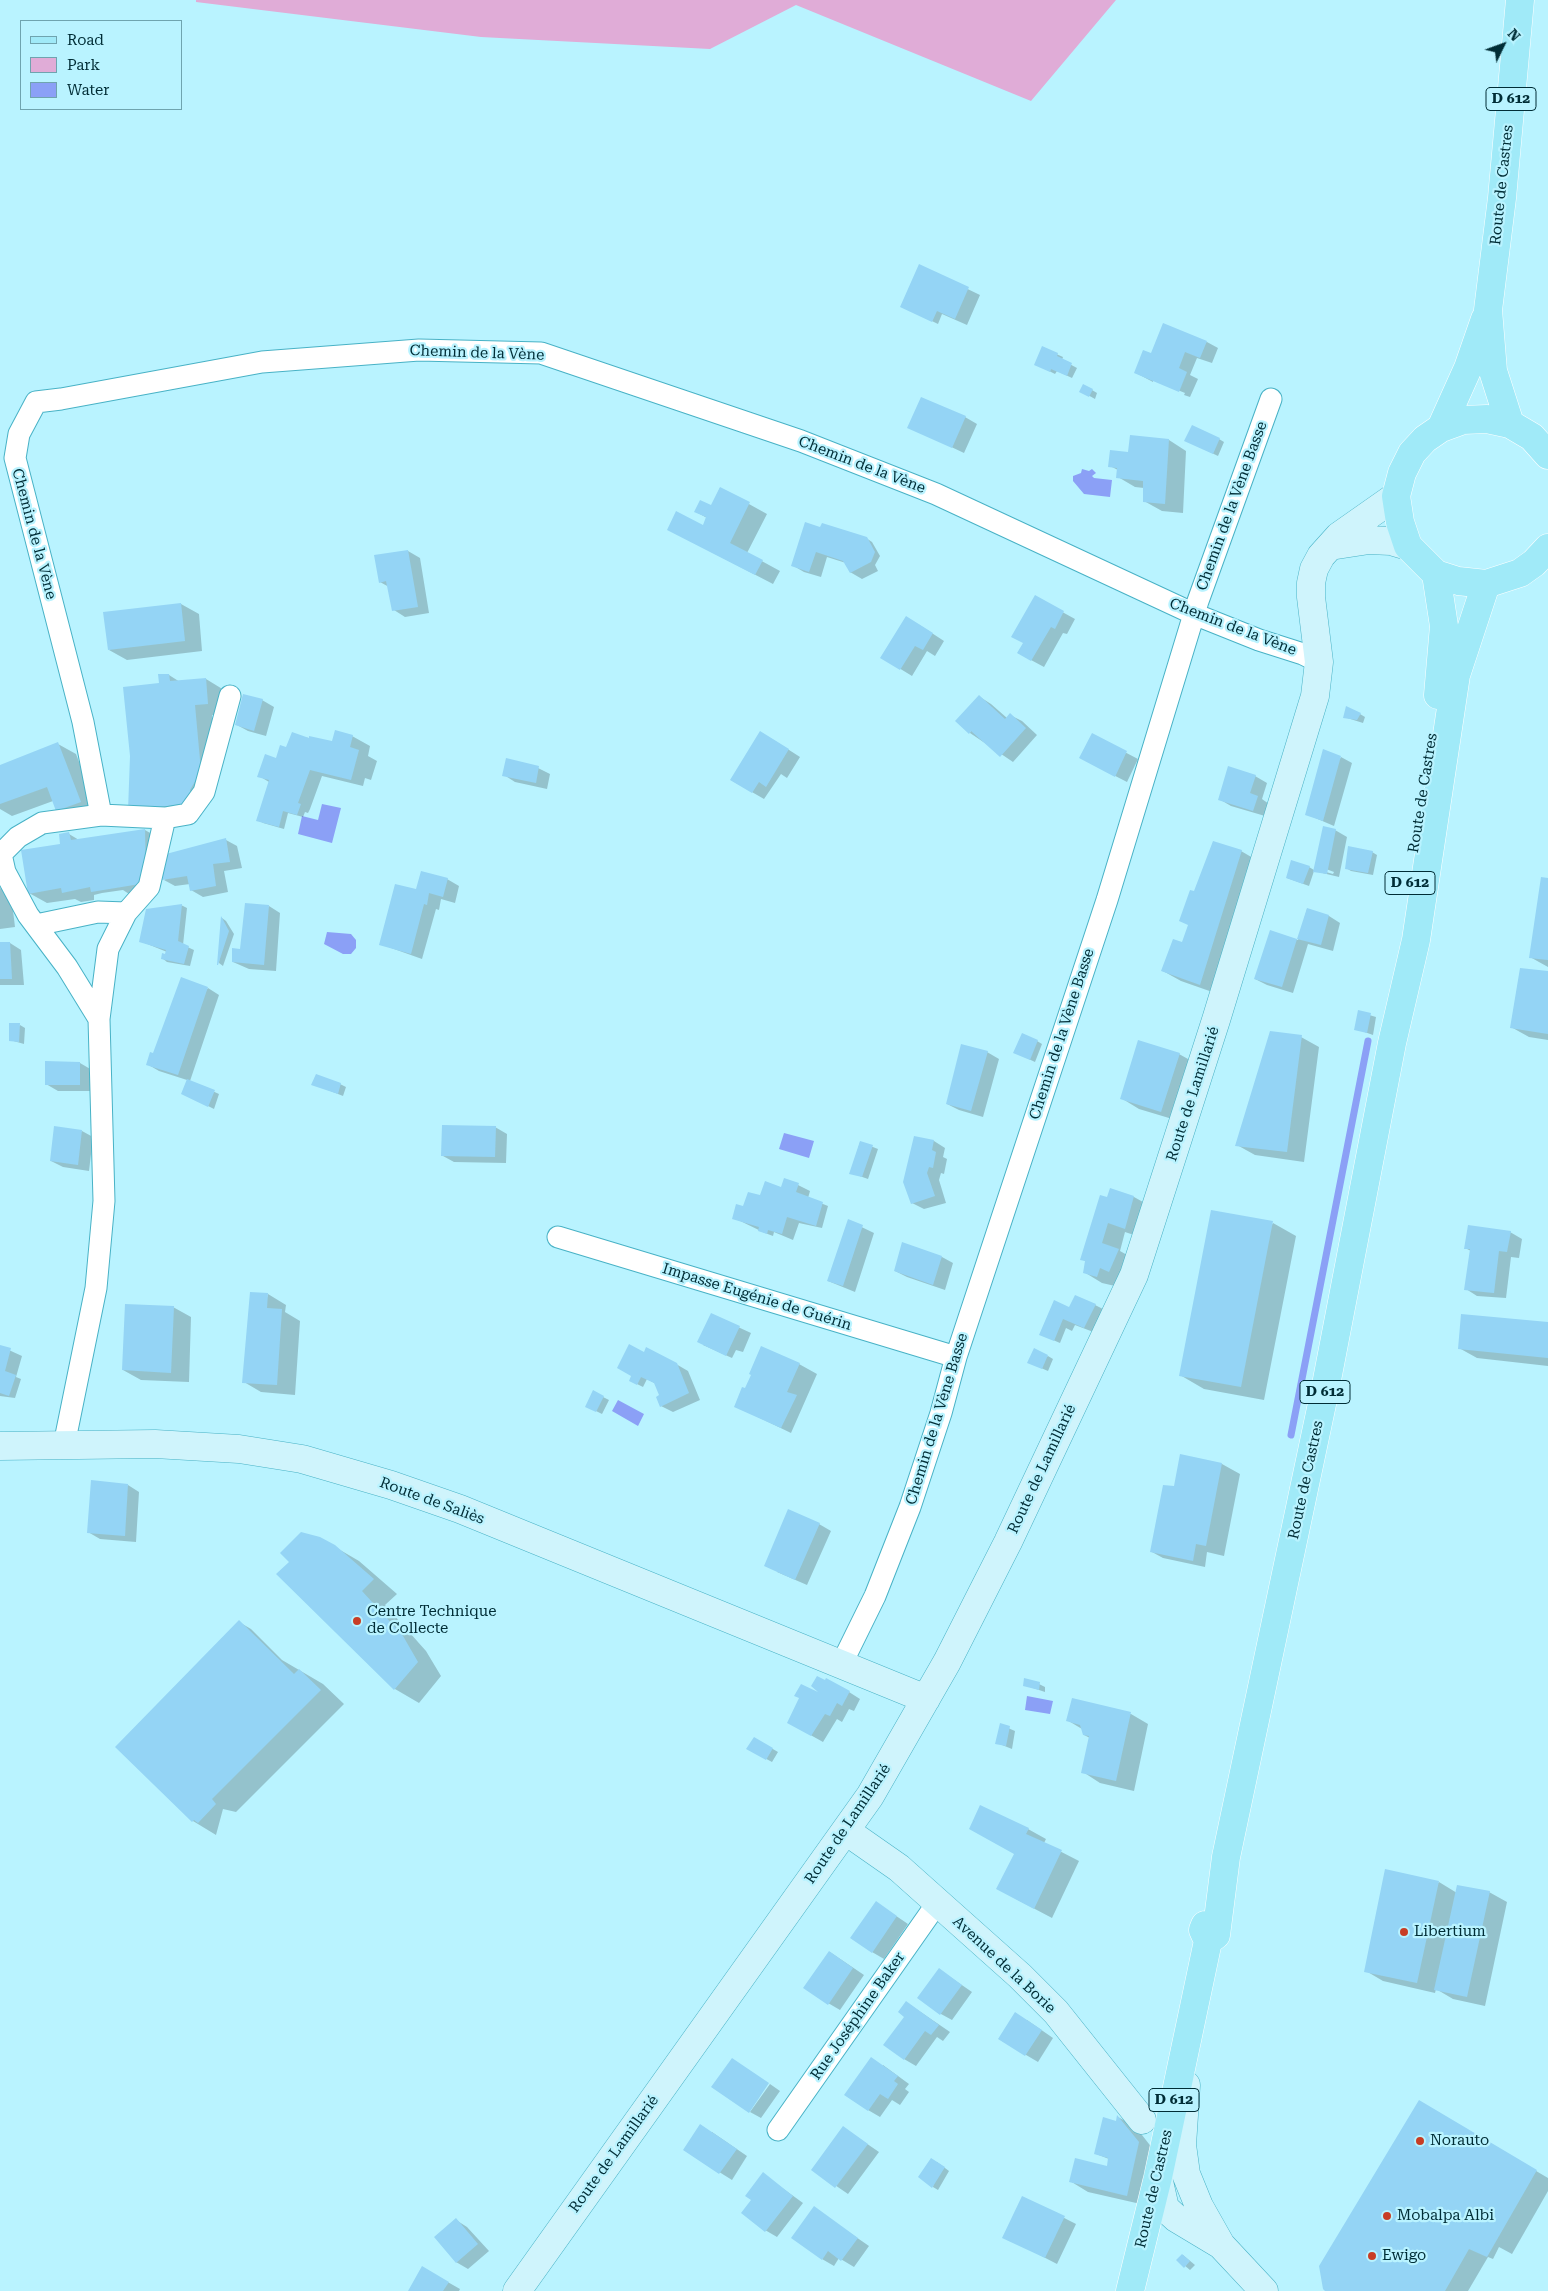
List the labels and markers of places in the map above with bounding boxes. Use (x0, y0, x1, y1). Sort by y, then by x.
place label: Centre Technique de Collecte (367, 1603, 496, 1638)
marker: Centre Technique de Collecte (351, 1615, 363, 1627)
place label: Libertium (1414, 1923, 1486, 1941)
marker: Libertium (1398, 1926, 1410, 1938)
place label: Norauto (1430, 2132, 1489, 2150)
marker: Norauto (1414, 2135, 1426, 2147)
place label: Mobalpa Albi (1397, 2207, 1494, 2225)
marker: Mobalpa Albi (1381, 2210, 1393, 2222)
place label: Ewigo (1382, 2247, 1426, 2265)
marker: Ewigo (1366, 2250, 1378, 2262)

